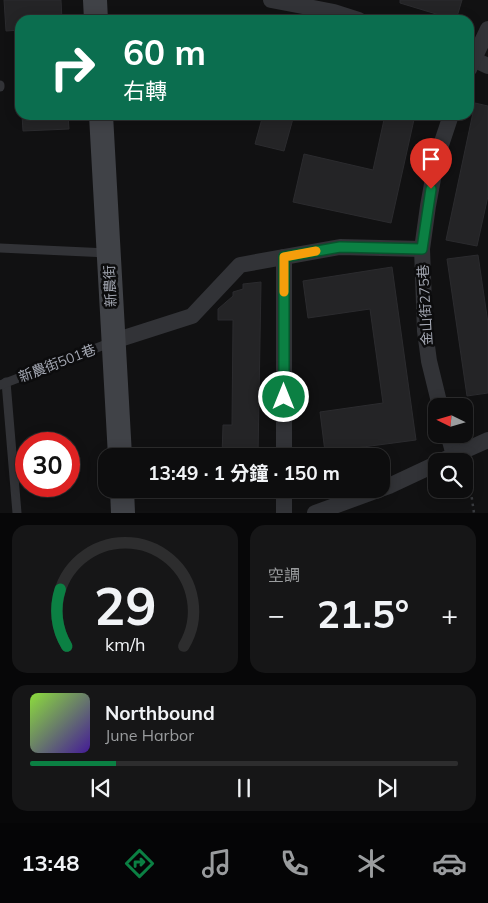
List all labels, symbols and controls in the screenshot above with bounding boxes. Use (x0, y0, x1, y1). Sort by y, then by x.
text: 60 m (123, 30, 206, 74)
icon: right (40, 35, 105, 100)
text: 右轉 (123, 77, 167, 105)
pin (410, 138, 452, 189)
icon: arrive (417, 145, 445, 173)
street label: 金山街275巷 (414, 264, 436, 346)
street label: 新農街 (100, 265, 120, 307)
street label: 新農街501巷 (16, 340, 98, 386)
position arrow (257, 370, 309, 422)
north arrow (428, 398, 472, 442)
map controls (428, 398, 473, 498)
speed limit sign: 30 (15, 432, 80, 497)
button: search (428, 453, 473, 498)
text: 13:49 · 1 分鐘 · 150 m (148, 461, 340, 485)
text: 空調 (268, 565, 300, 585)
text: 29 (94, 573, 156, 638)
text: 21.5° (317, 590, 409, 638)
text: − (268, 597, 285, 632)
text: + (441, 597, 458, 632)
text: km/h (105, 633, 145, 655)
text: Northbound (105, 701, 215, 725)
text: June Harbor (105, 725, 194, 745)
icon: previous (87, 774, 115, 802)
icon: pause (230, 774, 258, 802)
icon: next (373, 774, 401, 802)
icon: directions (122, 846, 157, 881)
icon: music (199, 846, 234, 881)
icon: phone (277, 846, 312, 881)
icon: climate (354, 846, 389, 881)
icon: car (432, 846, 467, 881)
text: 13:48 (21, 849, 79, 877)

